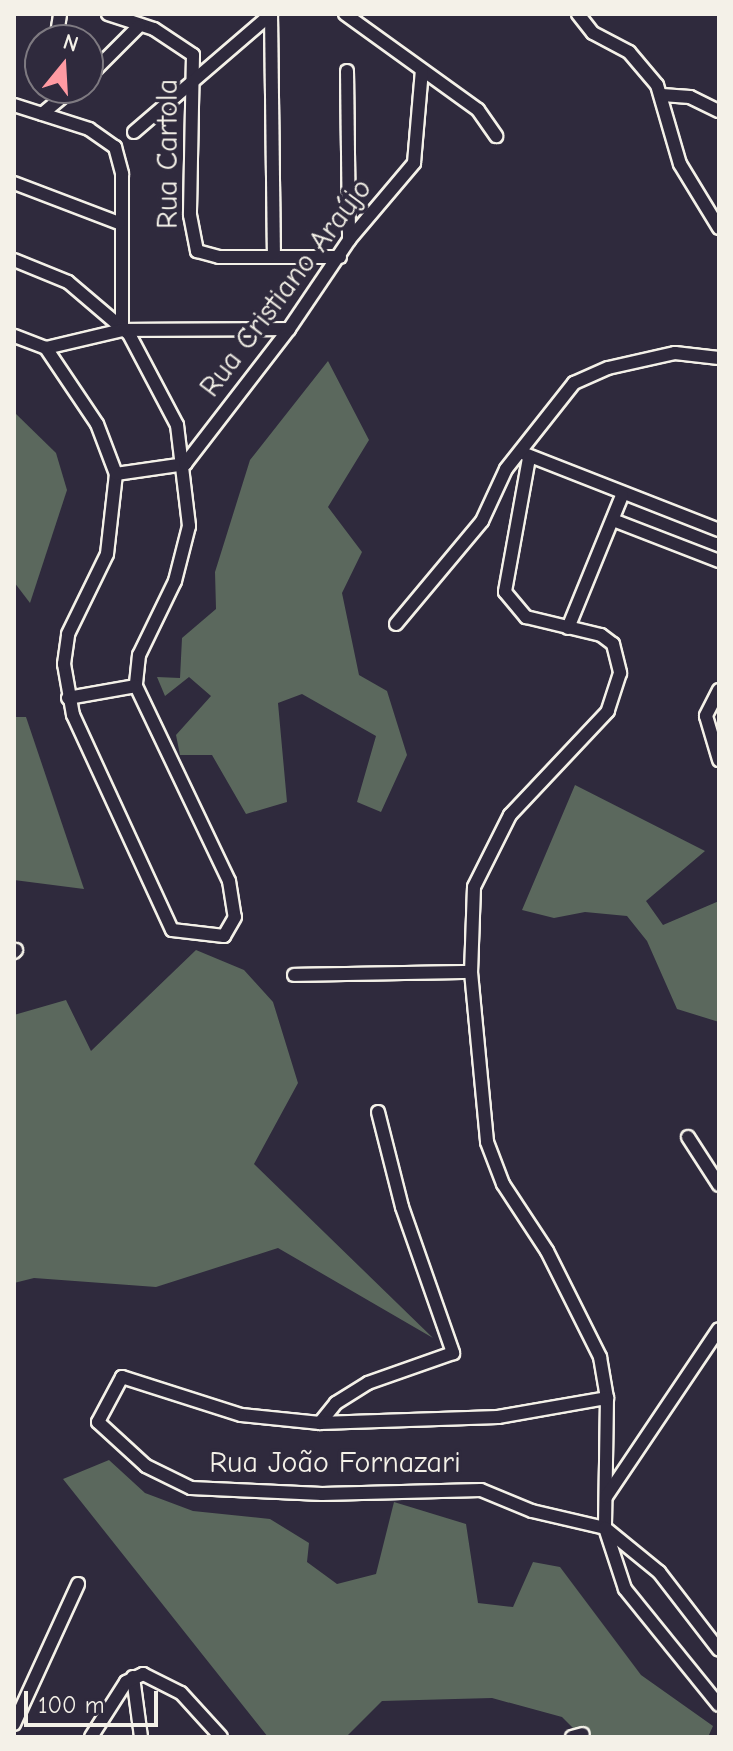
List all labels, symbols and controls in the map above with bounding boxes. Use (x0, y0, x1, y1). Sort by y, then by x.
north arrow (24, 24, 104, 104)
text: N (60, 28, 82, 58)
street label: Rua Cartola (150, 79, 186, 229)
street label: Rua Cristiano Araújo (192, 172, 380, 404)
street label: Rua João Fornazari (209, 1445, 461, 1481)
scale bar (28, 1675, 162, 1725)
text: 100 m (38, 1691, 105, 1719)

